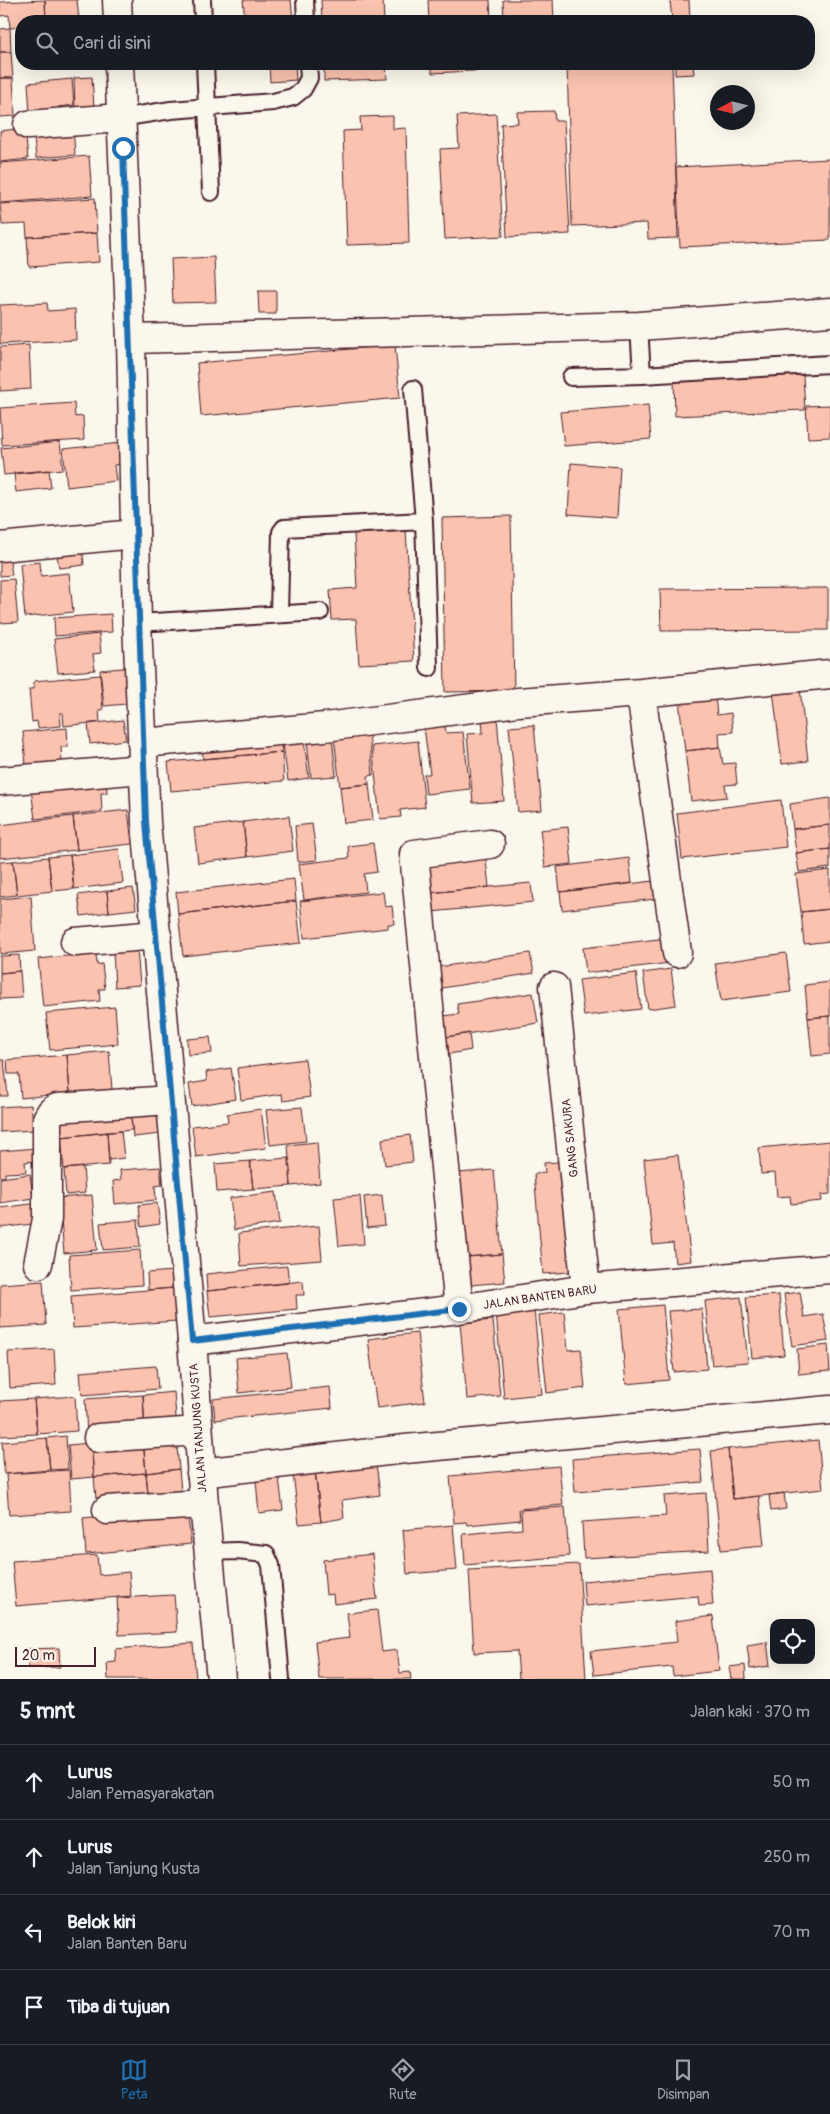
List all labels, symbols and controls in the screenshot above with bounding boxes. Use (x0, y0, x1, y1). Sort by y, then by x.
search box (15, 15, 815, 70)
icon: search (33, 29, 61, 57)
text: Cari di sini (73, 31, 150, 55)
north arrow (710, 85, 755, 130)
route start (112, 137, 135, 160)
street label: GANG SAKURA (559, 1098, 582, 1178)
street label: JALAN BANTEN BARU (482, 1282, 598, 1313)
route end (448, 1298, 471, 1321)
street label: JALAN TANJUNG KUSTA (186, 1363, 211, 1493)
map controls (770, 1619, 815, 1664)
button: locate (770, 1619, 815, 1664)
scale bar (15, 1644, 96, 1667)
text: 20 m (22, 1647, 55, 1664)
text: 5 mnt (20, 1698, 75, 1725)
text: Jalan kaki · 370 m (690, 1702, 810, 1722)
text: Lurus (67, 1760, 112, 1784)
icon: ahead (20, 1768, 48, 1796)
text: 50 m (773, 1772, 810, 1792)
text: Jalan Pemasyarakatan (67, 1784, 214, 1804)
text: Lurus (67, 1835, 112, 1859)
icon: ahead (20, 1843, 48, 1871)
text: 250 m (764, 1847, 810, 1867)
text: Jalan Tanjung Kusta (67, 1859, 200, 1879)
text: Belok kiri (67, 1910, 135, 1934)
icon: left (20, 1918, 48, 1946)
text: 70 m (773, 1922, 810, 1942)
text: Jalan Banten Baru (67, 1934, 187, 1954)
icon: arrive (20, 1993, 48, 2021)
text: Tiba di tujuan (67, 1995, 170, 2019)
tab: Peta (120, 2056, 148, 2103)
tab: Rute (389, 2056, 417, 2103)
tab: Disimpan (657, 2056, 710, 2103)

